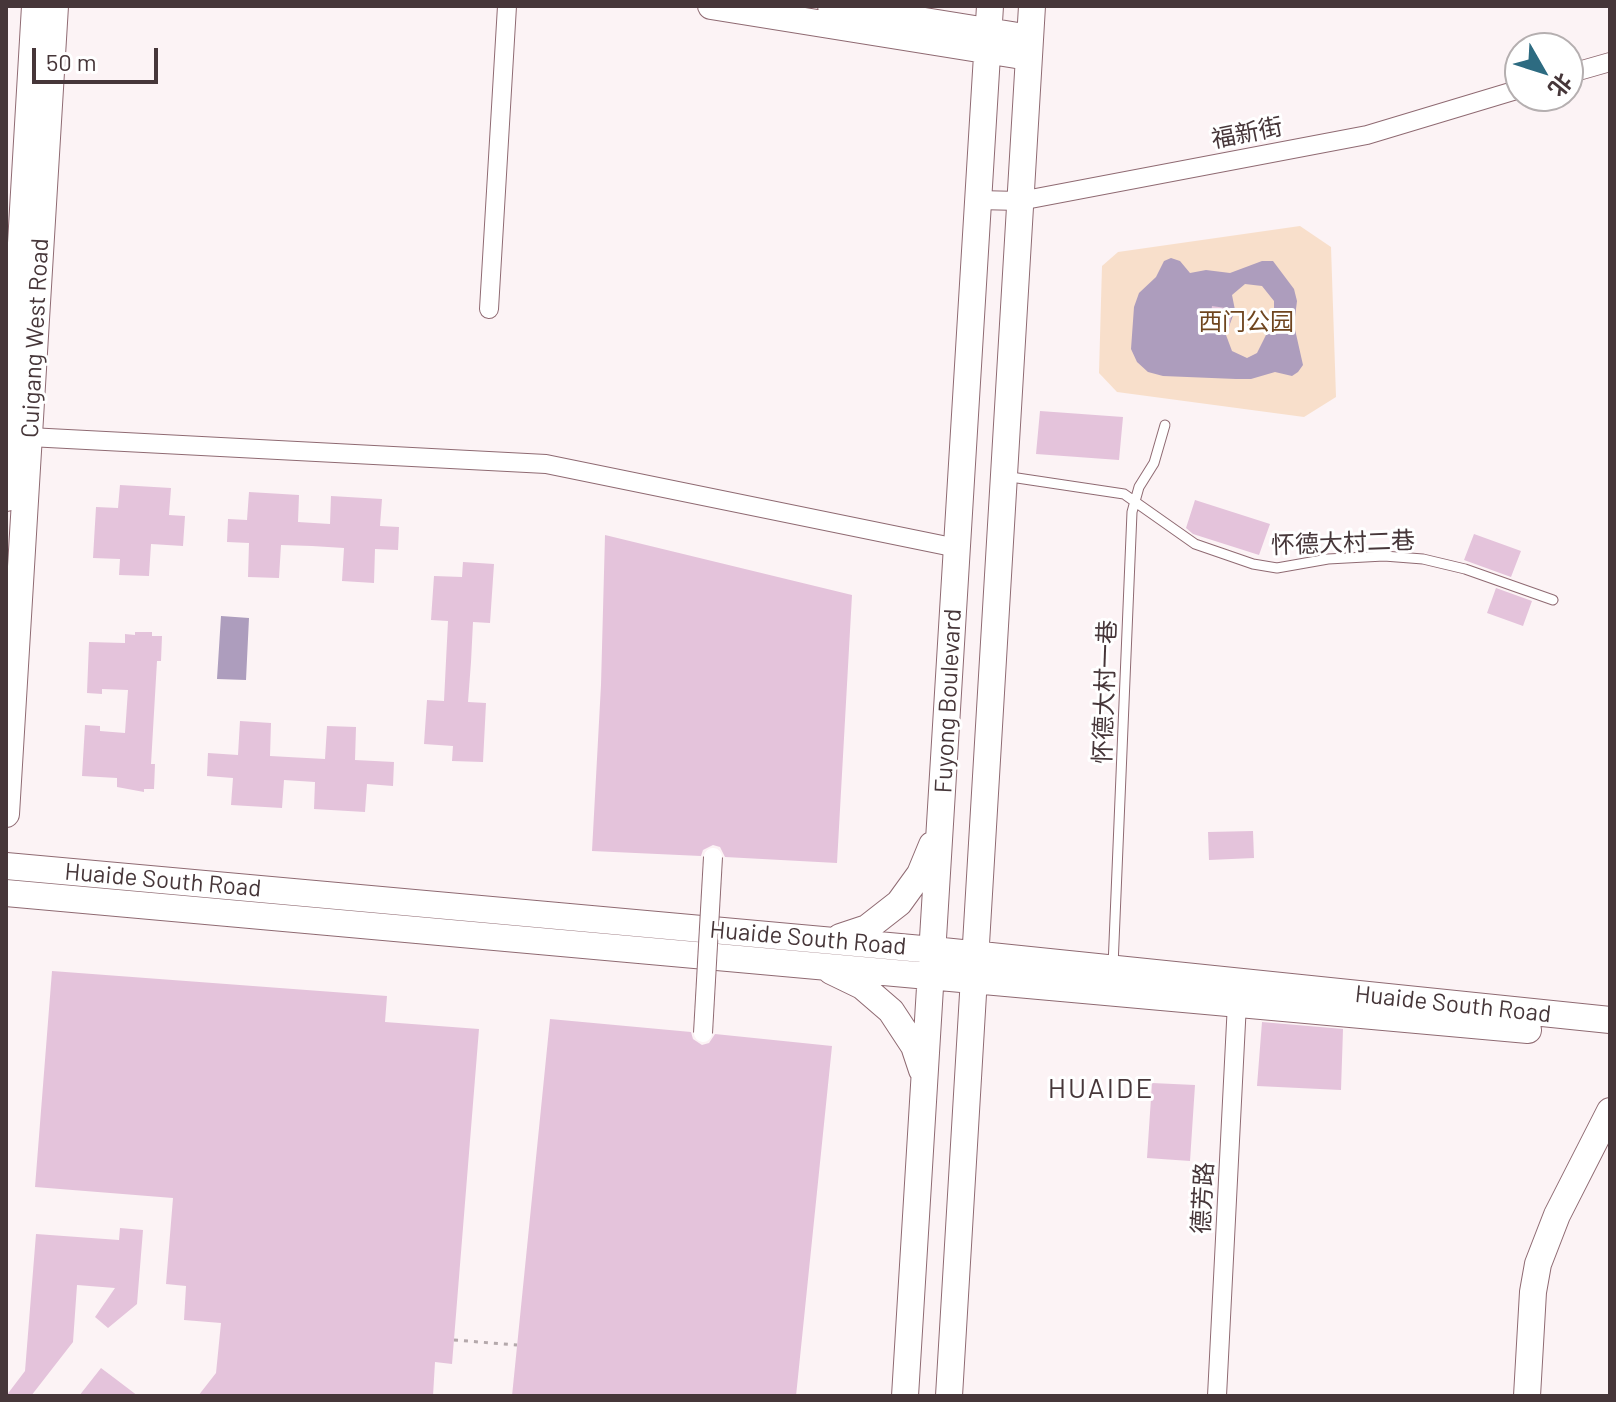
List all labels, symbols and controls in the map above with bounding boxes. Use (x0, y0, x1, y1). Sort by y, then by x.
scale bar (36, 32, 162, 82)
north arrow (1504, 32, 1584, 112)
text: 50 m (46, 47, 97, 76)
text: 北 (1544, 69, 1578, 103)
street label: 福新街 (1209, 112, 1285, 154)
street label: Cuigang West Road (15, 237, 55, 439)
park label: 西门公园 (1198, 308, 1294, 336)
street label: 怀德大村二巷 (1271, 526, 1415, 560)
street label: Fuyong Boulevard (929, 608, 967, 794)
street label: 怀德大村一巷 (1088, 620, 1122, 764)
street label: Huaide South Road (64, 857, 262, 903)
street label: Huaide South Road (709, 915, 907, 961)
street label: Huaide South Road (1353, 979, 1553, 1029)
district label: HUAIDE (1048, 1072, 1154, 1106)
street label: 德芳路 (1187, 1161, 1219, 1235)

